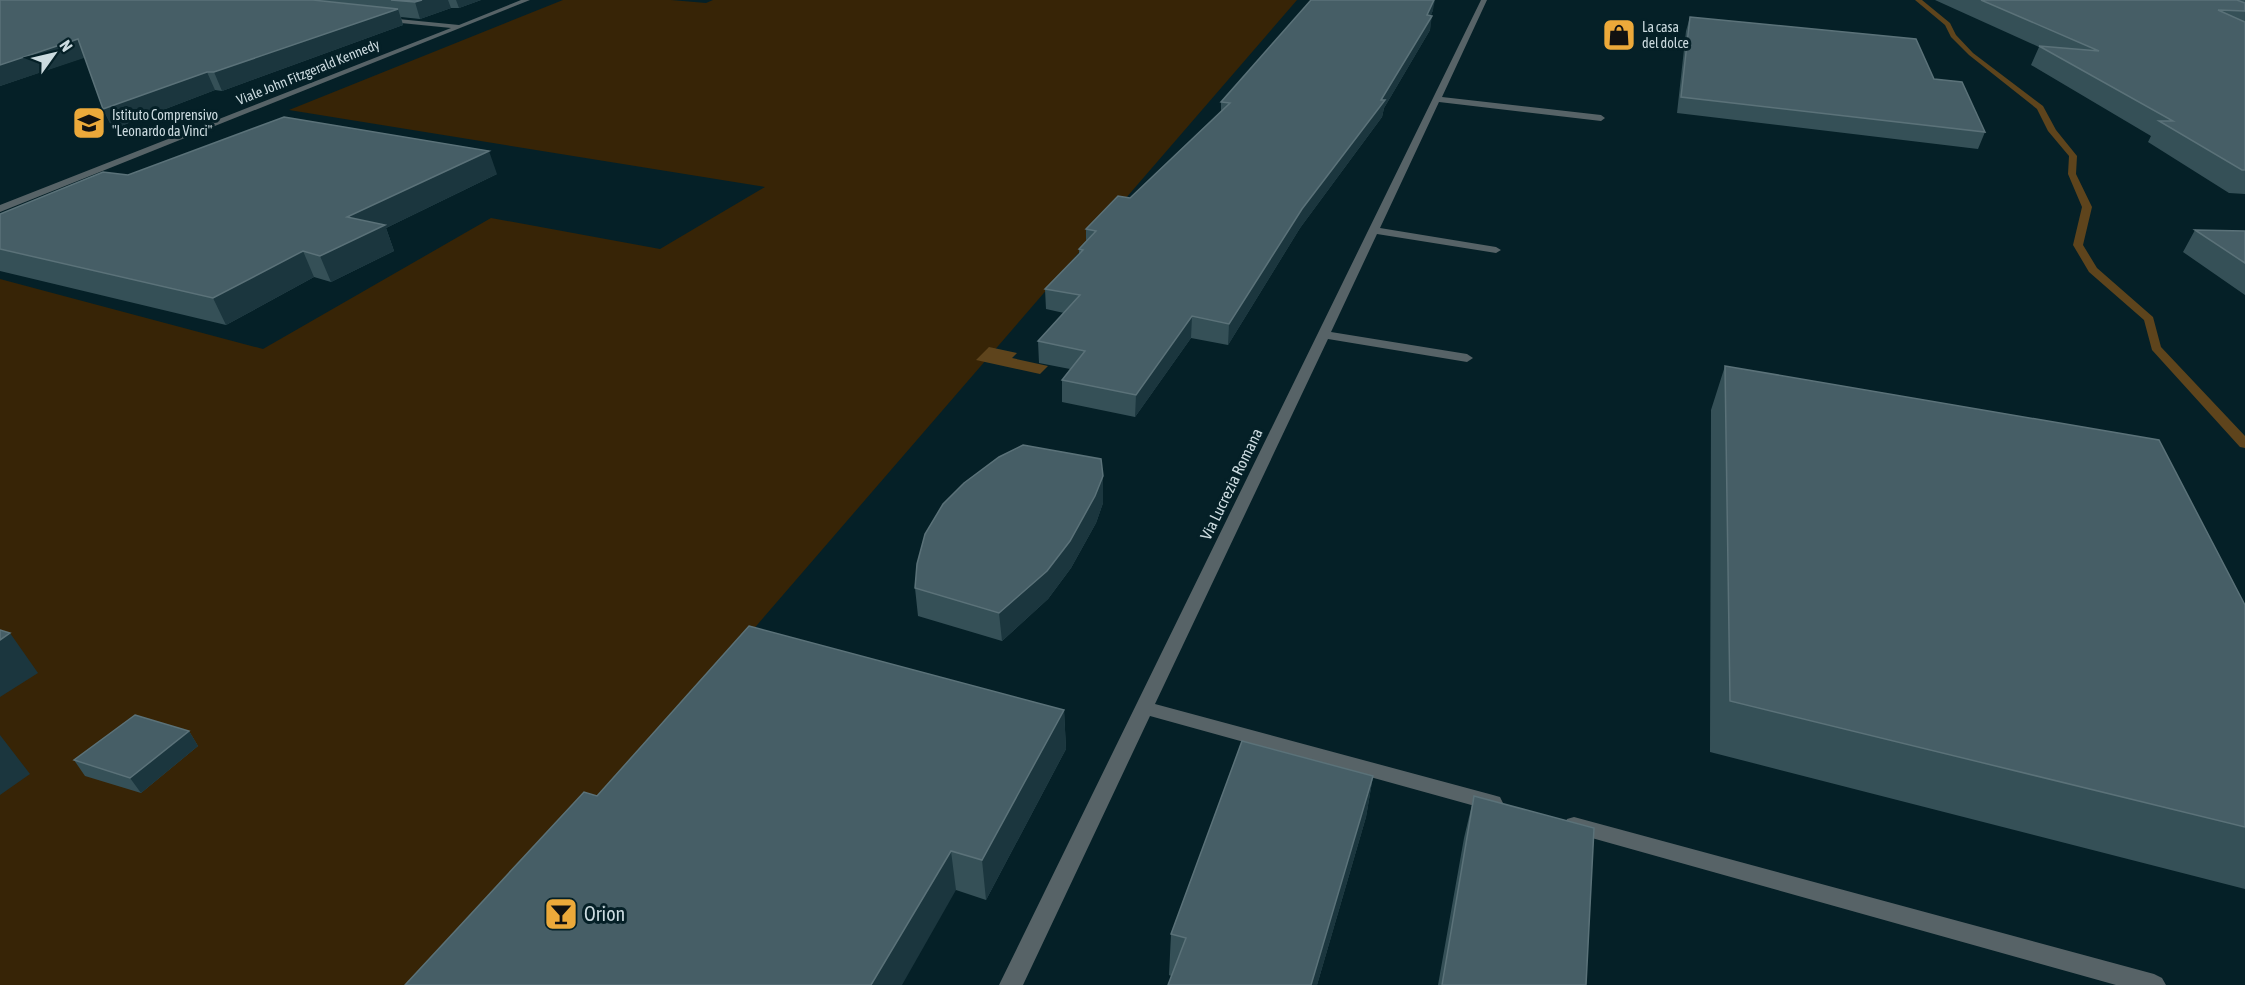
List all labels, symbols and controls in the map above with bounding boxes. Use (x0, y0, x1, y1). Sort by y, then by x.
shop icon: La casa del dolce (1601, 17, 1637, 53)
place label: La casa del dolce (1642, 19, 1689, 51)
north arrow (24, 24, 84, 84)
street label: Viale John Fitzgerald Kennedy (234, 36, 382, 108)
text: N (56, 37, 77, 55)
school or university icon: Istituto Comprensivo "Leonardo da Vinci" (71, 105, 107, 141)
place label: Istituto Comprensivo "Leonardo da Vinci" (112, 107, 218, 139)
street label: Via Lucrezia Romana (1196, 425, 1266, 543)
bar icon: Orion (543, 896, 579, 932)
place label: Orion (584, 902, 625, 925)

